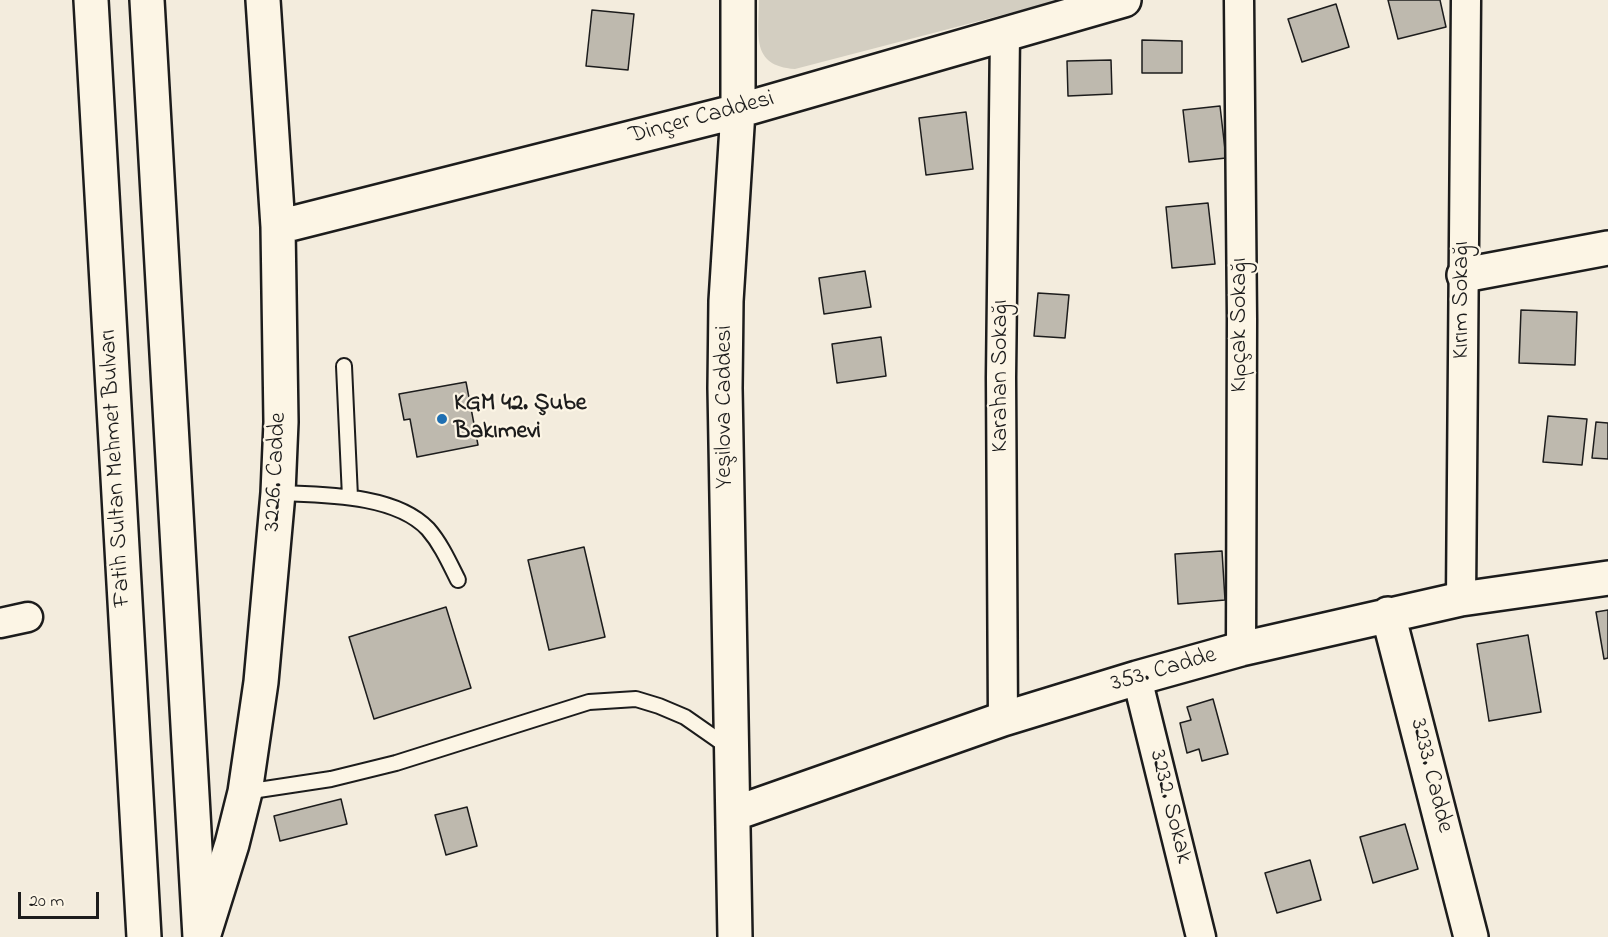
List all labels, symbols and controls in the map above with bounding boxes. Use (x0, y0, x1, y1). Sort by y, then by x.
street label: Dinçer Caddesi (626, 86, 778, 152)
street label: Kırım Sokağı (1449, 241, 1477, 359)
street label: Kıpçak Sokağı (1227, 258, 1255, 392)
street label: Karahan Sokağı (988, 300, 1016, 452)
street label: Yeşilova Caddesi (712, 325, 740, 489)
street label: Fatih Sultan Mehmet Bulvarı (95, 328, 139, 608)
place label: KGM 42. Şube Bakımevi (454, 391, 586, 447)
street label: 3226. Cadde (260, 412, 294, 532)
marker: KGM 42. Şube Bakımevi (435, 412, 449, 426)
street label: 353. Cadde (1108, 642, 1220, 700)
street label: 3233. Cadde (1402, 716, 1458, 836)
street label: 3232. Sokak (1141, 747, 1197, 867)
scale bar (21, 880, 102, 918)
text: 20 m (29, 889, 64, 915)

